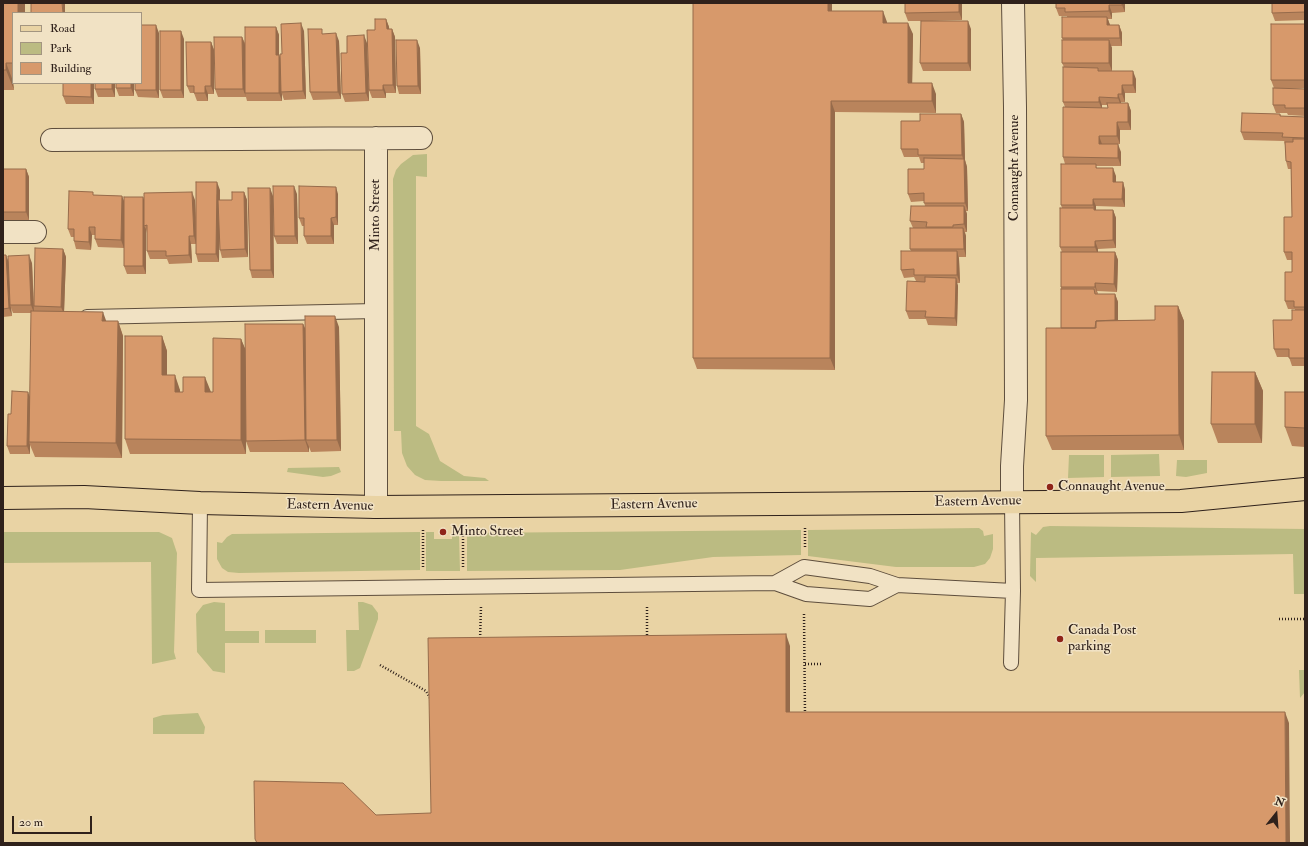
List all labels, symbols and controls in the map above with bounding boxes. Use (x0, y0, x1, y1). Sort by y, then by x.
legend (12, 12, 142, 84)
text: Road (50, 21, 75, 36)
text: Park (50, 41, 72, 56)
text: Building (50, 61, 91, 76)
street label: Connaught Avenue (1007, 115, 1023, 221)
street label: Minto Street (368, 179, 384, 251)
place label: Connaught Avenue (1058, 479, 1165, 495)
marker: Connaught Avenue (1045, 482, 1055, 492)
street label: Eastern Avenue (934, 493, 1022, 511)
street label: Eastern Avenue (610, 496, 698, 514)
street label: Eastern Avenue (286, 497, 374, 515)
place label: Minto Street (451, 524, 523, 540)
marker: Minto Street (438, 527, 448, 537)
place label: Canada Post parking (1068, 623, 1136, 656)
marker: Canada Post parking (1055, 634, 1065, 644)
north arrow (1256, 794, 1296, 834)
text: N (1273, 794, 1286, 810)
scale bar (14, 808, 94, 834)
text: 20 m (19, 815, 43, 830)

